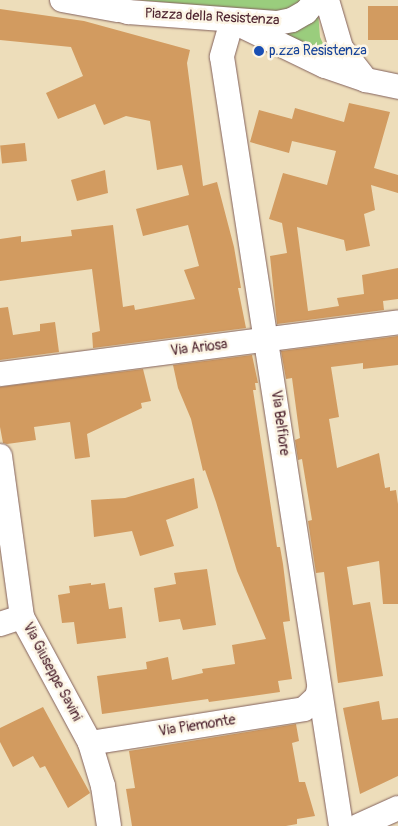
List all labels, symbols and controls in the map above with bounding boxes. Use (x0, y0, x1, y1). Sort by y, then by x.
street label: Piazza della Resistenza (144, 5, 280, 29)
place label: p.zza Resistenza (269, 43, 367, 59)
marker: p.zza Resistenza (253, 45, 265, 57)
street label: Via Ariosa (170, 336, 228, 360)
street label: Via Belfiore (267, 389, 293, 457)
street label: Via Giuseppe Savini (19, 620, 85, 724)
street label: Via Piemonte (157, 712, 237, 740)

